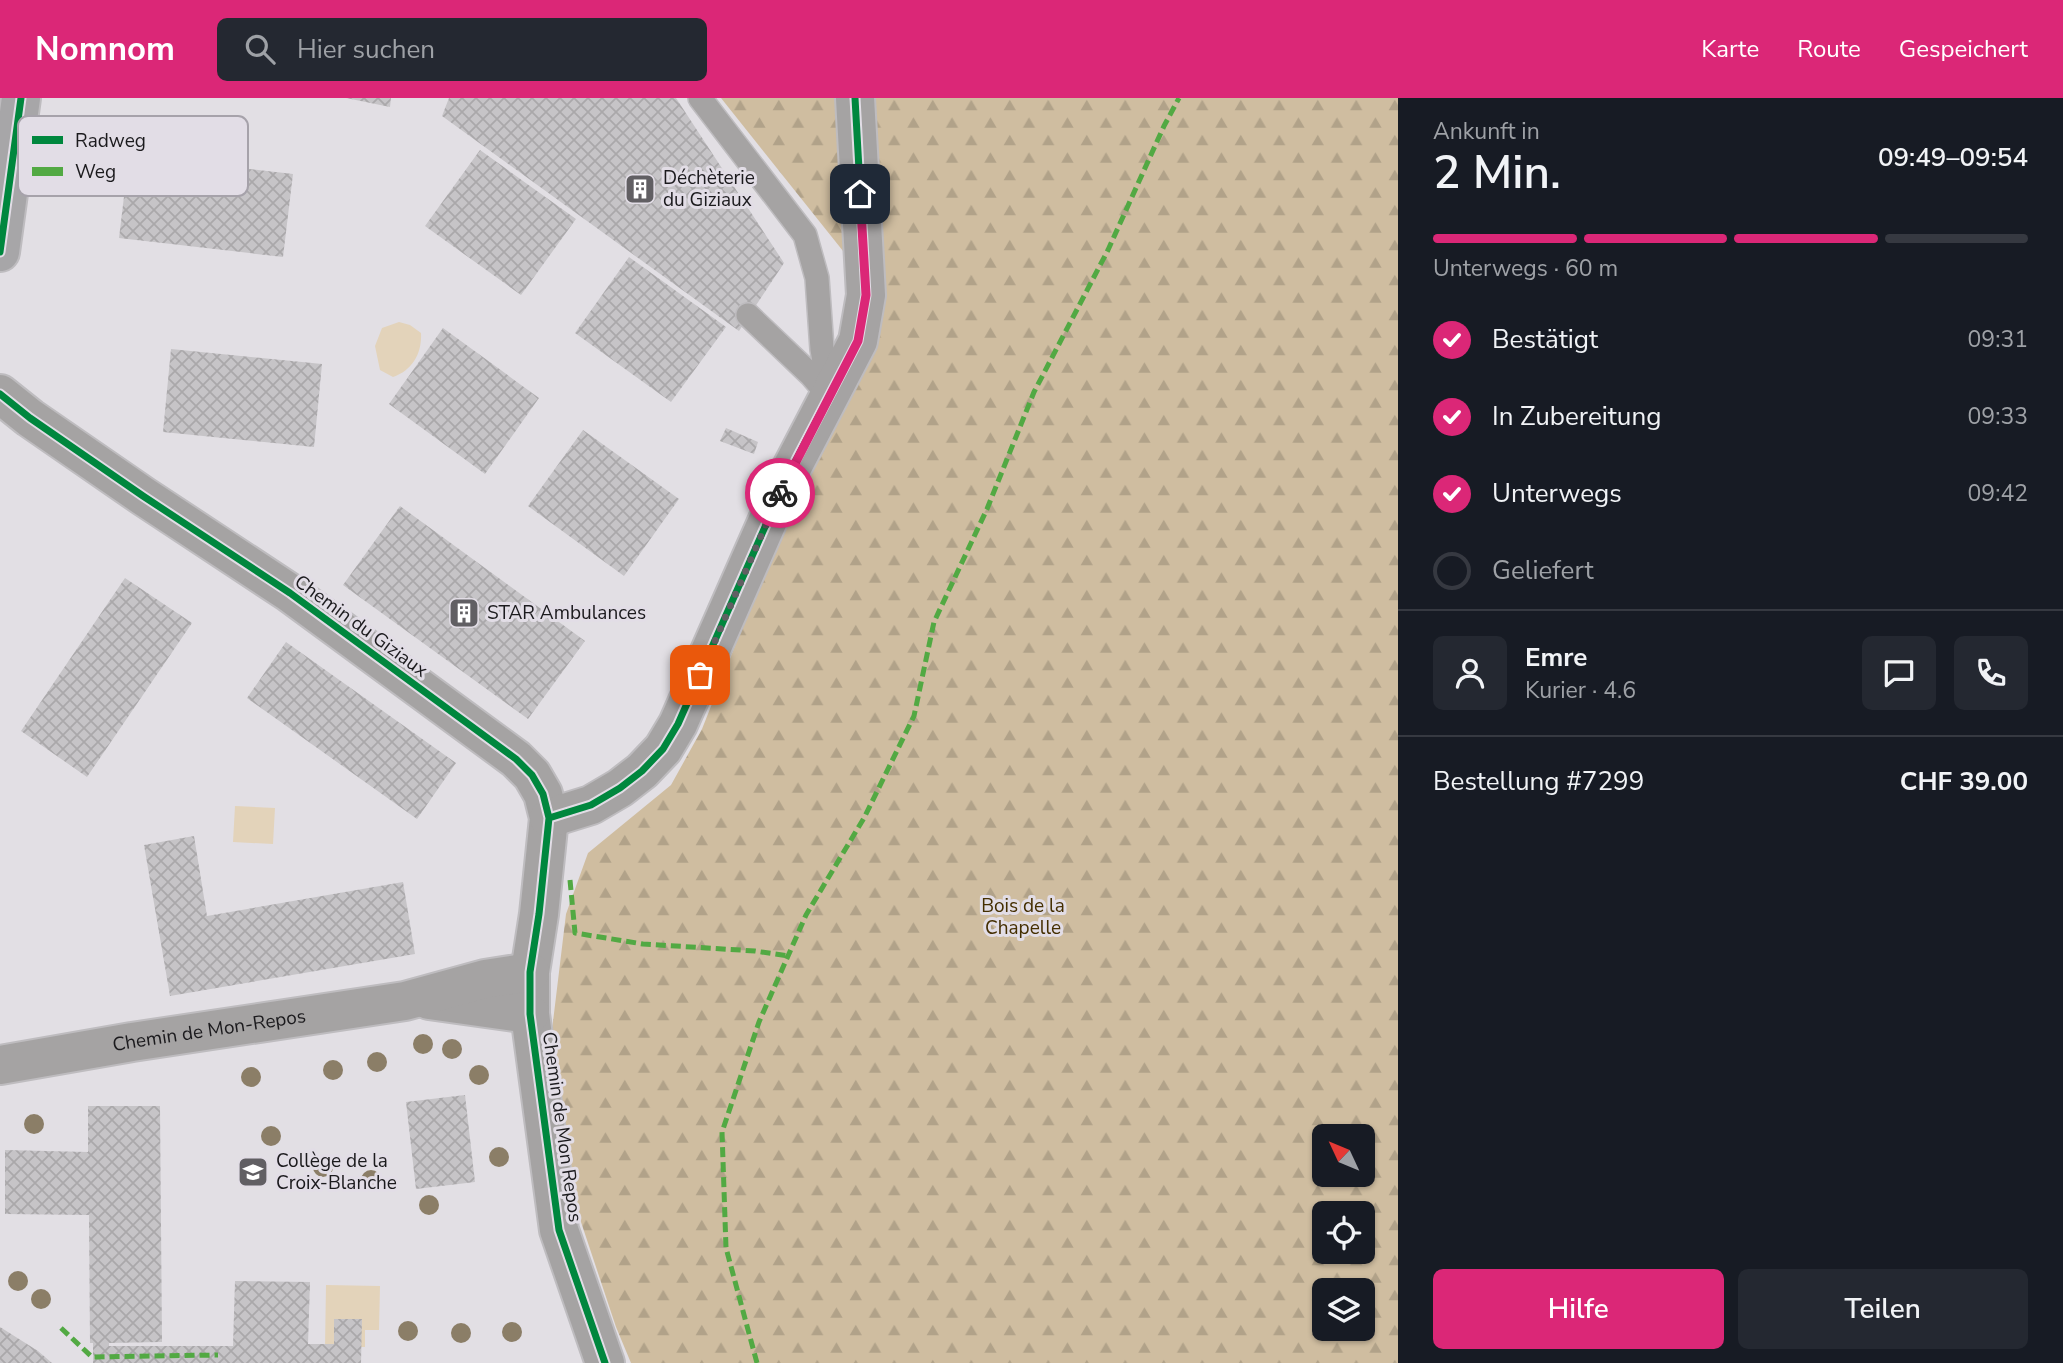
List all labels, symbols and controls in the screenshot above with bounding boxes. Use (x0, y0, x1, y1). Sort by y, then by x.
search box (217, 18, 707, 81)
text: Nomnom (35, 27, 175, 72)
icon: search (241, 30, 279, 68)
text: Hier suchen (297, 32, 435, 67)
text: Karte (1701, 33, 1759, 65)
text: Route (1797, 33, 1861, 65)
text: Gespeichert (1899, 33, 2028, 65)
legend (18, 116, 248, 196)
text: Ankunft in (1433, 116, 1540, 147)
text: Radweg (75, 128, 146, 154)
text: 09:49–09:54 (1878, 140, 2028, 175)
text: 2 Min. (1433, 141, 1561, 204)
text: Weg (75, 159, 116, 185)
pin (830, 164, 890, 224)
place label: Déchèterie du Giziaux (663, 165, 755, 213)
building icon: Déchèterie du Giziaux (623, 172, 657, 206)
icon: home (841, 175, 879, 213)
text: Unterwegs · 60 m (1433, 253, 1618, 284)
icon: check (1433, 321, 1471, 359)
text: Bestätigt (1492, 322, 1598, 357)
text: 09:31 (1968, 324, 2028, 355)
icon: check (1433, 398, 1471, 436)
text: In Zubereitung (1492, 399, 1661, 434)
text: 09:33 (1968, 401, 2028, 432)
courier (745, 458, 815, 528)
icon: bike (761, 474, 799, 512)
icon: check (1433, 475, 1471, 513)
text: Unterwegs (1492, 476, 1622, 511)
text: 09:42 (1968, 478, 2028, 509)
text: Geliefert (1492, 553, 1593, 588)
street label: Chemin du Giziaux (289, 569, 433, 683)
building icon: STAR Ambulances (447, 596, 481, 630)
place label: STAR Ambulances (487, 600, 646, 626)
button: person (1433, 636, 1507, 710)
button: chat (1862, 636, 1936, 710)
button: phone (1954, 636, 2028, 710)
text: Emre (1525, 640, 1587, 675)
pin (670, 645, 730, 705)
icon: bag (681, 656, 719, 694)
text: Kurier · 4.6 (1525, 675, 1636, 706)
text: Bestellung #7299 (1433, 764, 1644, 799)
text: CHF 39.00 (1900, 764, 2028, 799)
park label: Bois de la Chapelle (981, 893, 1065, 941)
street label: Chemin de Mon-Repos (110, 1003, 308, 1058)
street label: Chemin de Mon Repos (536, 1030, 588, 1224)
north arrow (1312, 1124, 1376, 1186)
map controls (1312, 1124, 1375, 1341)
place label: Collège de la Croix-Blanche (276, 1148, 397, 1196)
school or university icon: Collège de la Croix-Blanche (236, 1155, 270, 1189)
button: locate (1312, 1201, 1375, 1264)
button: Hilfe (1433, 1269, 1724, 1349)
button: Teilen (1738, 1269, 2028, 1349)
button: layers (1312, 1278, 1375, 1341)

